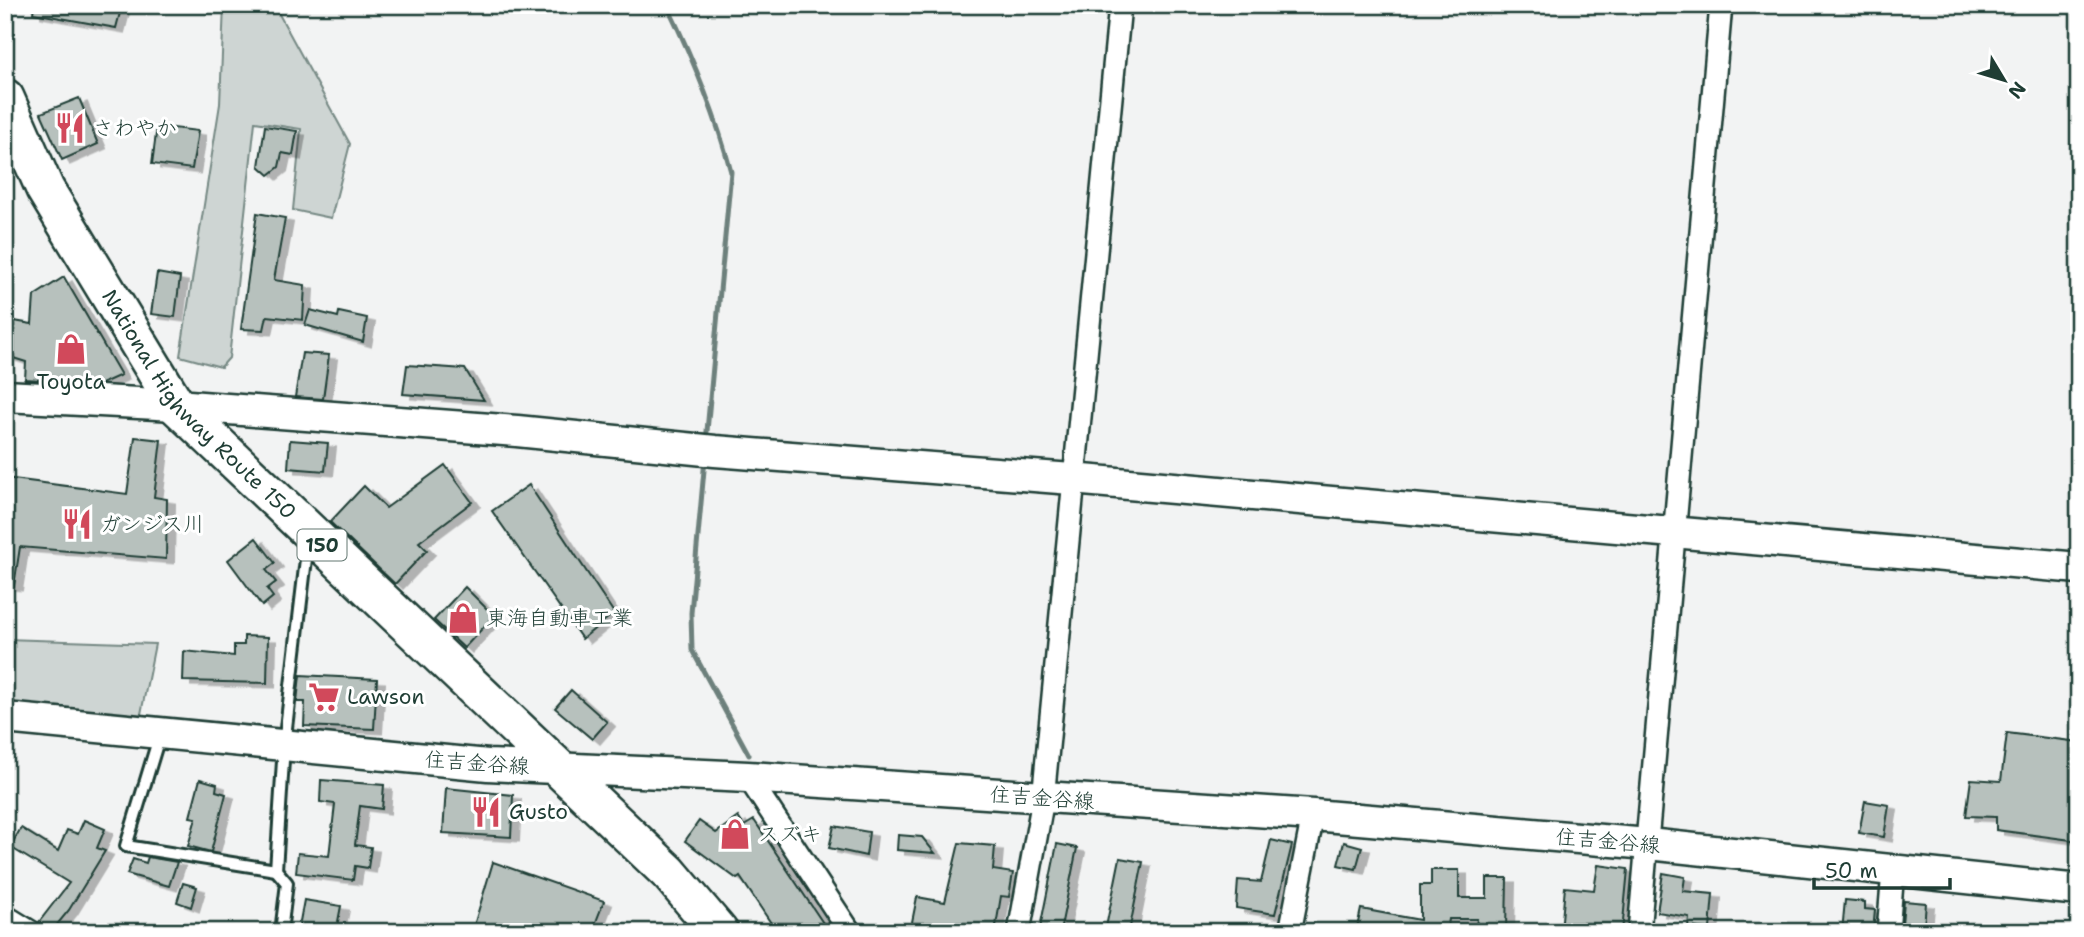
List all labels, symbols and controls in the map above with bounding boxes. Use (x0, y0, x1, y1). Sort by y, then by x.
north arrow (1968, 46, 2038, 116)
text: N (2003, 77, 2031, 104)
restaurant icon: さわやか (53, 111, 87, 145)
place label: さわやか (93, 114, 177, 142)
street label: National Highway Route 150 (95, 284, 302, 526)
shop icon: Toyota (54, 332, 88, 366)
place label: Toyota (36, 368, 106, 396)
restaurant icon: ガンジス川 (60, 507, 94, 541)
place label: ガンジス川 (100, 510, 204, 538)
road number: 150 (298, 530, 346, 560)
shop icon: 東海自動車工業 (446, 601, 480, 635)
place label: 東海自動車工業 (486, 604, 633, 632)
supermarket icon: Lawson (307, 680, 341, 714)
place label: Lawson (347, 683, 425, 711)
street label: 住吉金谷線 (424, 745, 530, 781)
street label: 住吉金谷線 (989, 780, 1095, 816)
restaurant icon: Gusto (469, 795, 503, 829)
place label: Gusto (509, 798, 568, 826)
shop icon: スズキ (718, 817, 752, 851)
place label: スズキ (758, 820, 822, 848)
street label: 住吉金谷線 (1554, 822, 1662, 860)
scale bar (1814, 846, 1951, 890)
text: 50 m (1825, 857, 1878, 885)

